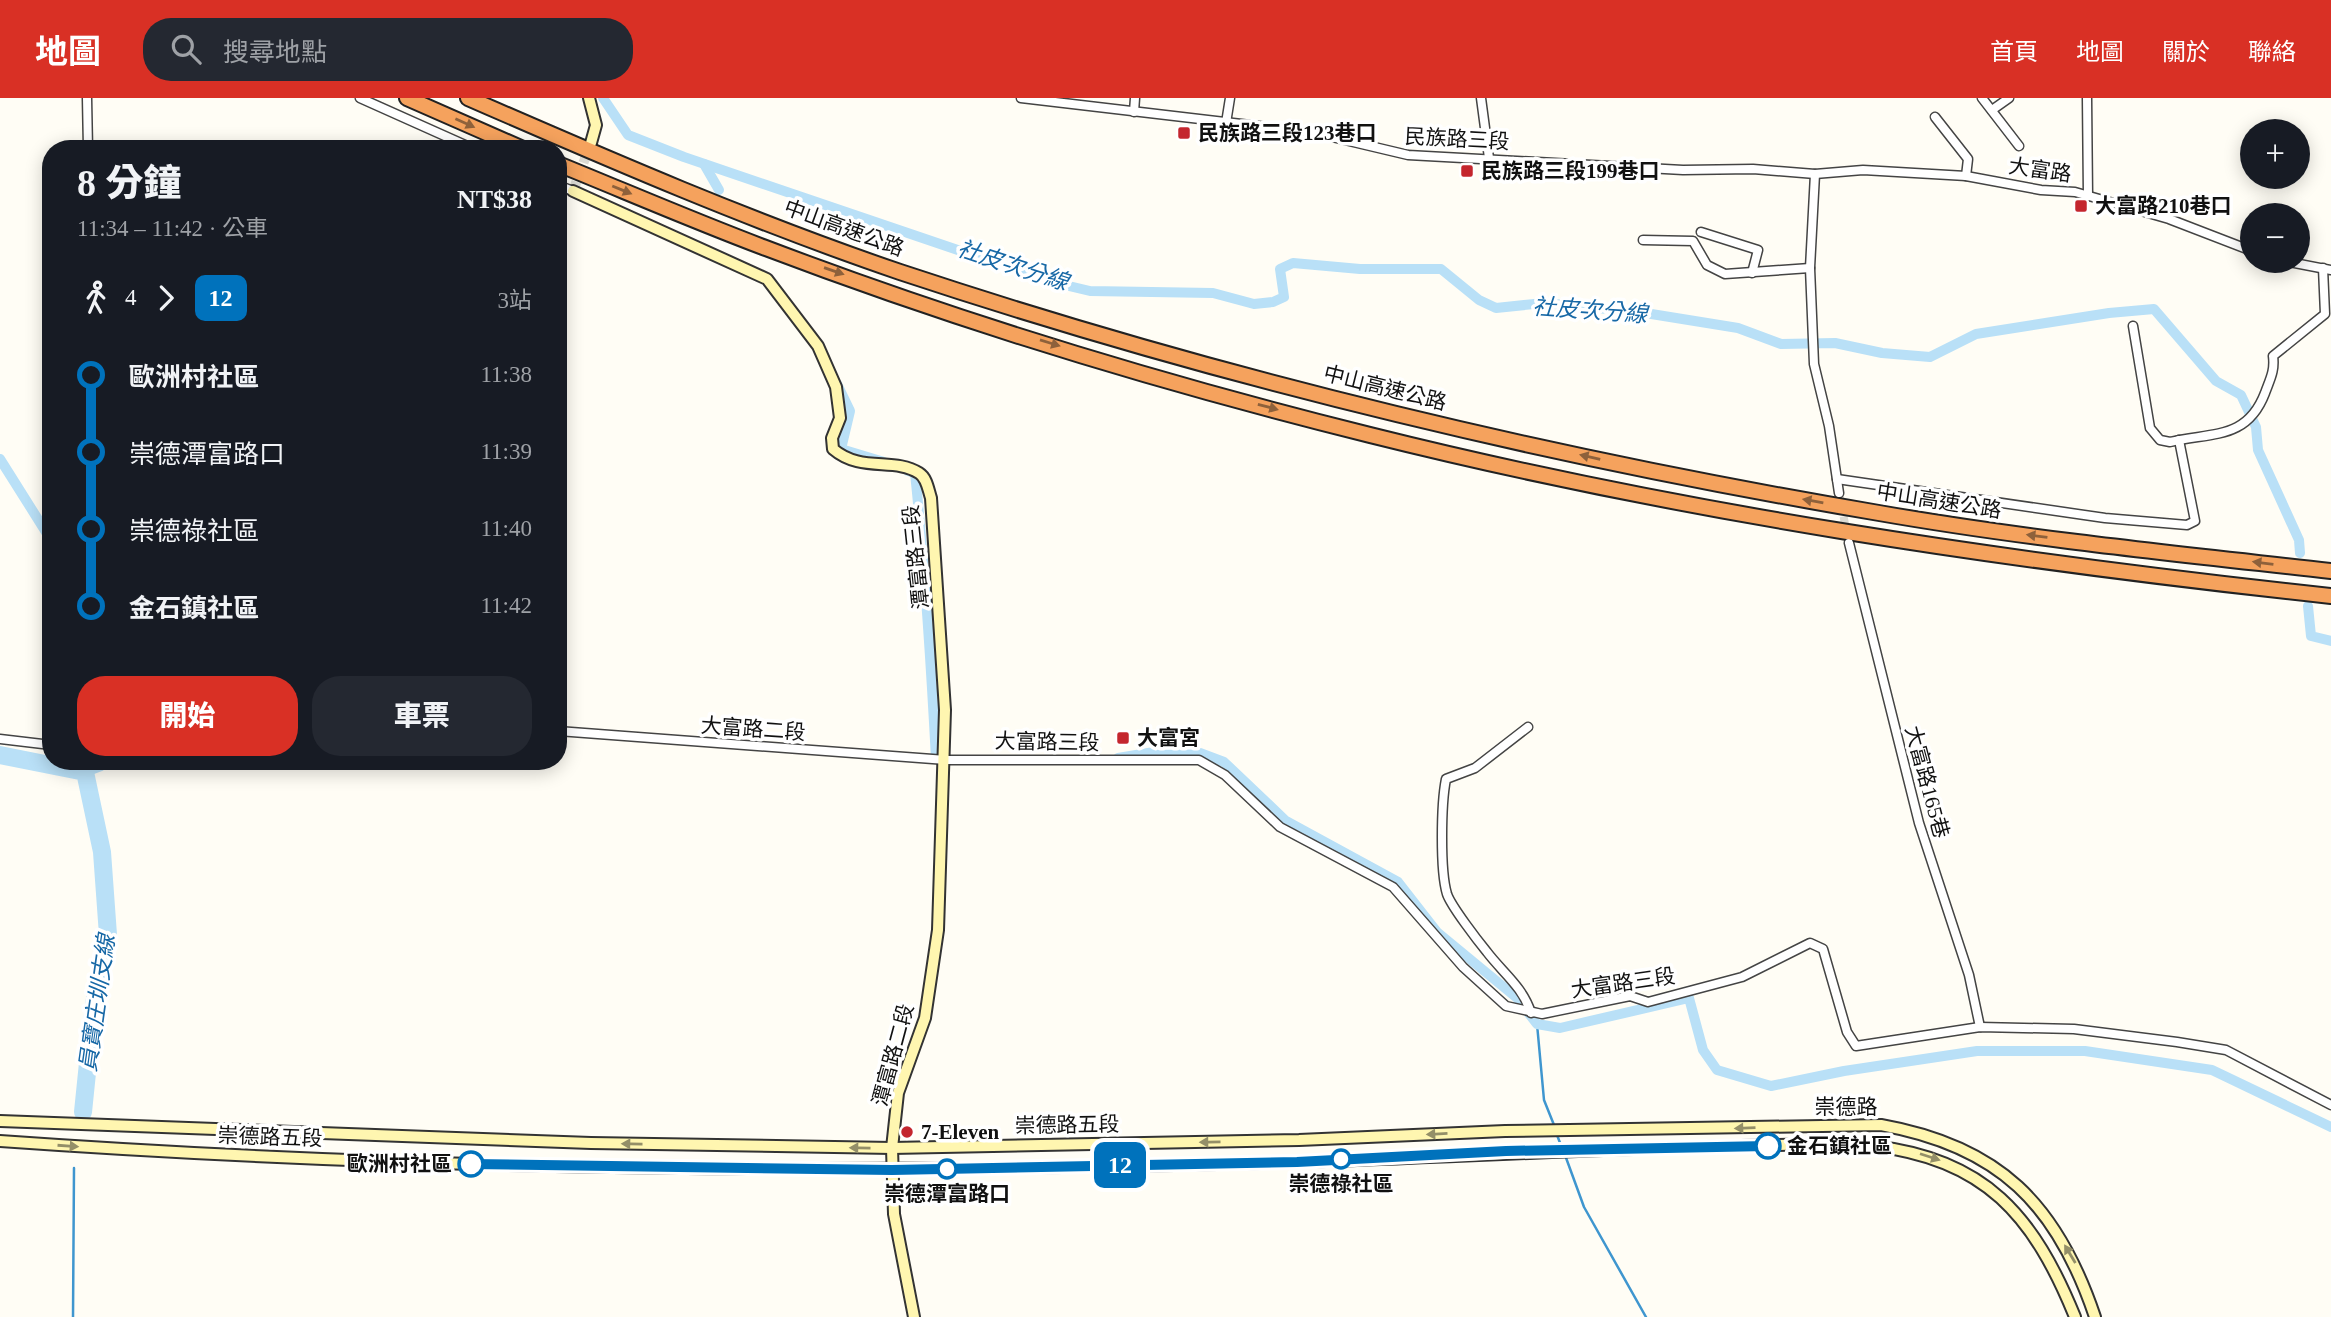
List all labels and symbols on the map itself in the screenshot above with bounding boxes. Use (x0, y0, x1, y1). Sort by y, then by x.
one-way arrow (455, 117, 475, 129)
place label: 民族路三段123巷口 (1198, 121, 1377, 145)
street label: 民族路三段 (1404, 124, 1510, 154)
marker: 民族路三段123巷口 (1176, 125, 1192, 141)
street label: 大富路 (2007, 154, 2073, 186)
place label: 民族路三段199巷口 (1481, 159, 1660, 183)
marker: 民族路三段199巷口 (1459, 163, 1475, 179)
one-way arrow (611, 184, 632, 195)
place label: 大富路210巷口 (2095, 194, 2232, 218)
street label: 中山高速公路 (781, 195, 907, 261)
marker: 大富路210巷口 (2073, 198, 2089, 214)
water label: 社皮次分線 (954, 236, 1074, 296)
one-way arrow (823, 266, 844, 277)
water label: 社皮次分線 (1532, 294, 1651, 327)
one-way arrow (1039, 339, 1060, 349)
street label: 中山高速公路 (1321, 361, 1449, 415)
one-way arrow (1257, 402, 1279, 413)
one-way arrow (1578, 451, 1600, 462)
street label: 中山高速公路 (1875, 479, 2003, 523)
one-way arrow (1802, 495, 1824, 506)
street label: 潭富路三段 (899, 504, 933, 610)
one-way arrow (2026, 531, 2048, 542)
one-way arrow (2252, 558, 2274, 569)
street label: 大富路二段 (700, 713, 806, 745)
street label: 大富路165巷 (1900, 723, 1954, 841)
place label: 大富宮 (1137, 726, 1200, 750)
street label: 大富路三段 (994, 729, 1100, 755)
marker: 大富宮 (1115, 730, 1131, 746)
water label: 員寶庄圳支線 (76, 930, 120, 1073)
street label: 大富路三段 (1569, 964, 1677, 1002)
street label: 潭富路二段 (868, 1001, 918, 1109)
street label: 崇德路 (1815, 1095, 1878, 1119)
street label: 崇德路五段 (1014, 1112, 1120, 1138)
place label: 7-Eleven (921, 1120, 999, 1144)
street label: 崇德路五段 (217, 1123, 323, 1151)
one-way arrow (1734, 1123, 1756, 1134)
marker: 7-Eleven (899, 1124, 915, 1140)
one-way arrow (1426, 1128, 1448, 1139)
marker: 金石鎮社區 (1755, 1133, 1781, 1159)
place label: 金石鎮社區 (1787, 1134, 1892, 1158)
one-way arrow (1199, 1136, 1221, 1147)
one-way arrow (621, 1138, 643, 1150)
one-way arrow (57, 1140, 79, 1151)
one-way arrow (849, 1142, 871, 1153)
line badge: 12 (1088, 1142, 1152, 1188)
marker: 崇德祿社區 (1331, 1149, 1351, 1169)
marker: 歐洲村社區 (458, 1151, 484, 1177)
place label: 歐洲村社區 (347, 1152, 452, 1176)
one-way arrow (1920, 1152, 1941, 1163)
marker: 崇德潭富路口 (937, 1159, 957, 1179)
place label: 崇德祿社區 (1289, 1172, 1394, 1196)
place label: 崇德潭富路口 (884, 1182, 1010, 1206)
one-way arrow (2063, 1244, 2076, 1263)

